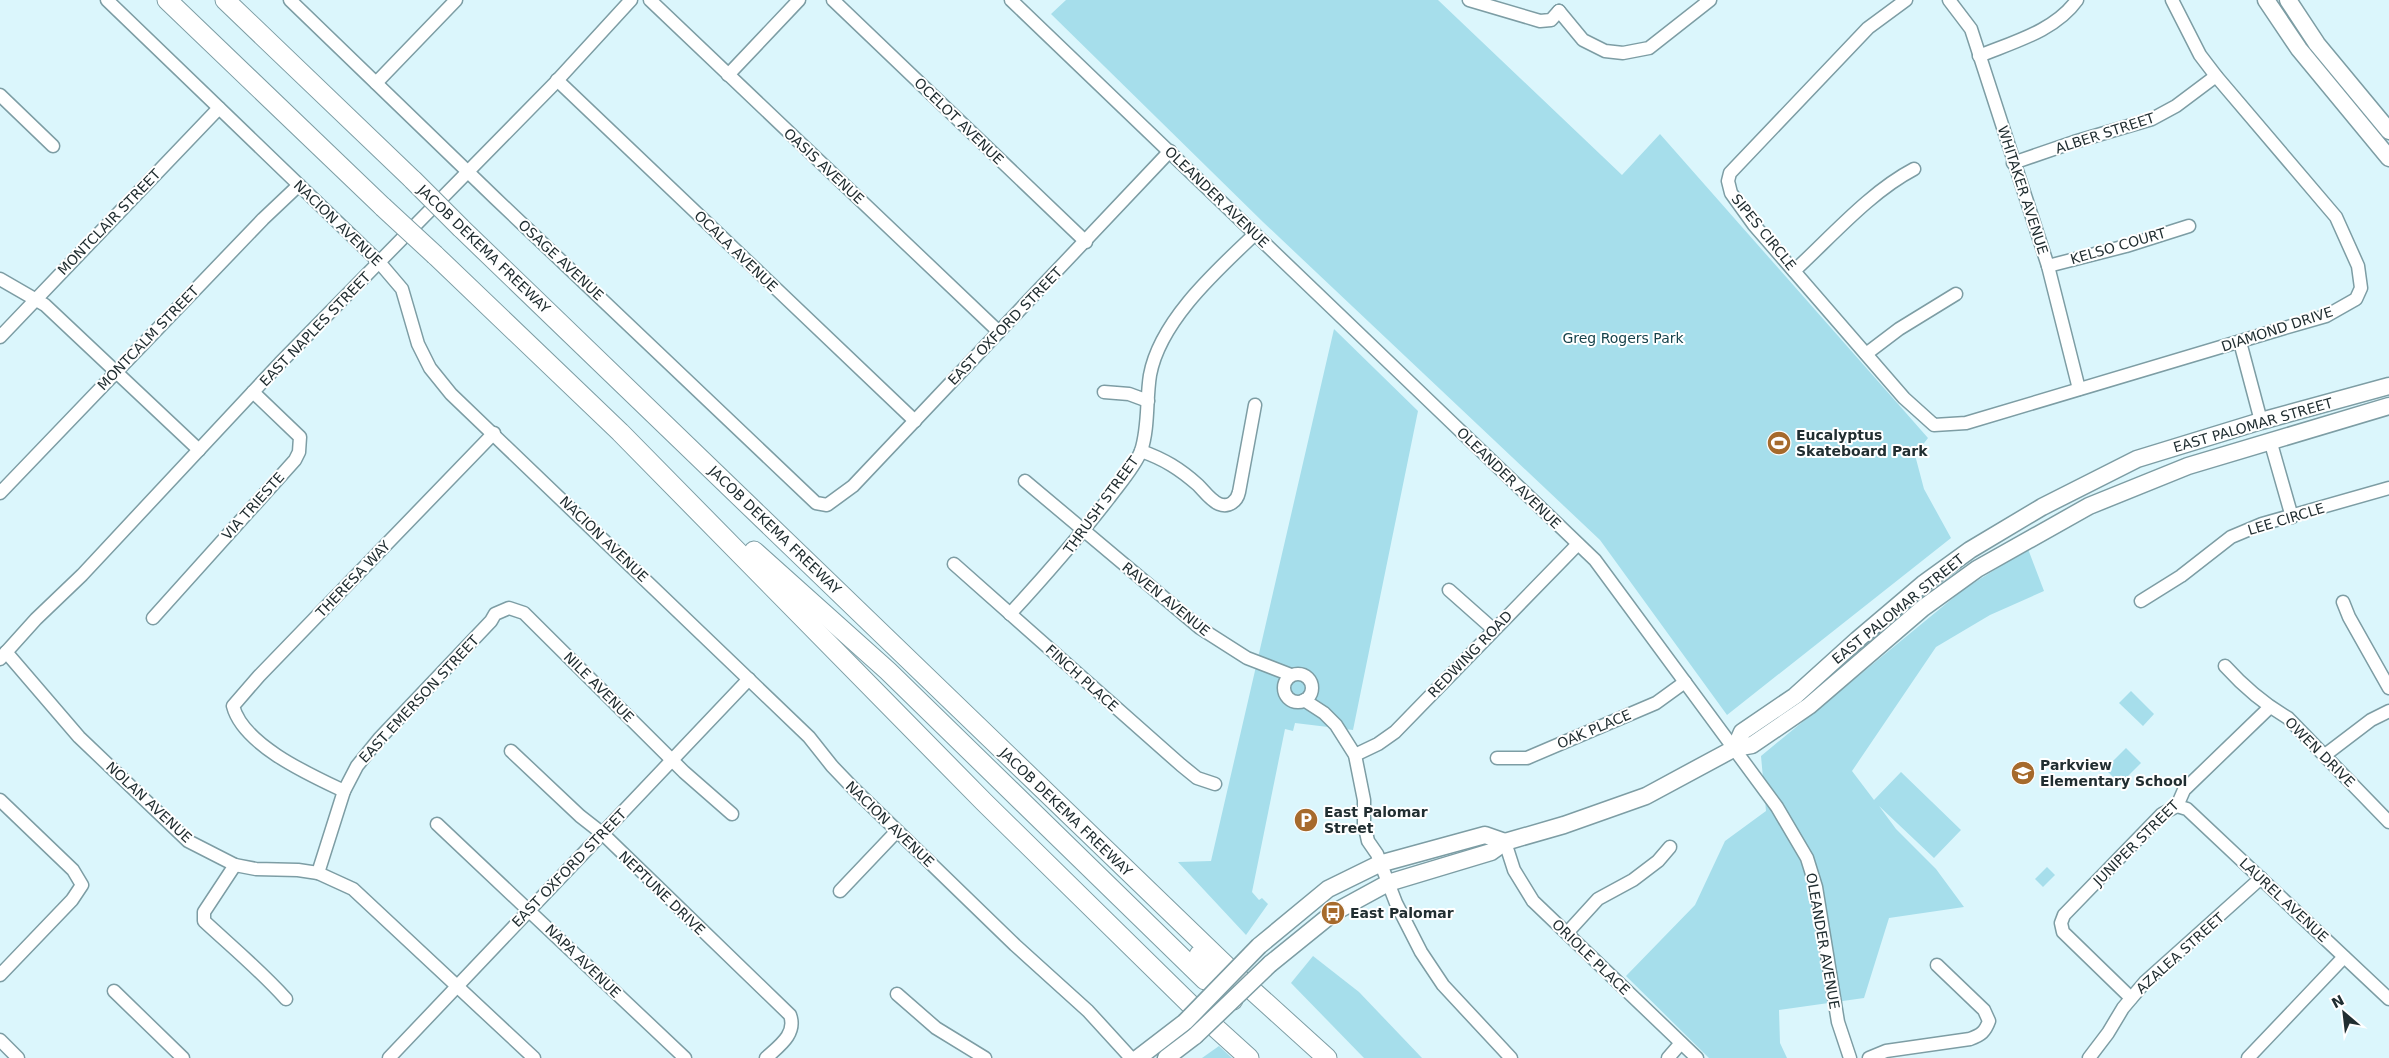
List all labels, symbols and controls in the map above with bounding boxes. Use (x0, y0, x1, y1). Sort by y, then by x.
street label: OCELOT AVENUE (911, 74, 1007, 168)
street label: ALBER STREET (2053, 109, 2157, 157)
street label: WHITAKER AVENUE (1995, 124, 2051, 256)
street label: OASIS AVENUE (781, 125, 867, 207)
street label: OLEANDER AVENUE (1162, 143, 1272, 251)
street label: MONTCLAIR STREET (54, 166, 164, 278)
street label: NACION AVENUE (291, 177, 385, 269)
street label: JACOB DEKEMA FREEWAY (414, 181, 554, 317)
street label: SIPES CIRCLE (1729, 191, 1799, 273)
street label: OCALA AVENUE (691, 207, 781, 295)
street label: OSAGE AVENUE (515, 217, 607, 303)
street label: KELSO COURT (2068, 225, 2168, 267)
street label: EAST OXFORD STREET (945, 263, 1066, 388)
street label: EAST NAPLES STREET (256, 268, 374, 389)
street label: MONTCALM STREET (94, 282, 202, 393)
street label: DIAMOND DRIVE (2219, 303, 2335, 355)
park label: Greg Rogers Park (1562, 330, 1684, 346)
street label: EAST PALOMAR STREET (2171, 394, 2335, 455)
street label: OLEANDER AVENUE (1454, 424, 1564, 532)
place label: Eucalyptus Skateboard Park (1796, 427, 1928, 459)
sports icon: Eucalyptus Skateboard Park (1766, 430, 1792, 456)
street label: THRUSH STREET (1060, 453, 1142, 558)
street label: JACOB DEKEMA FREEWAY (705, 462, 845, 598)
street label: VIA TRIESTE (219, 469, 287, 543)
street label: NACION AVENUE (557, 493, 651, 585)
street label: LEE CIRCLE (2246, 500, 2326, 538)
street label: THERESA WAY (312, 537, 394, 621)
street label: EAST PALOMAR STREET (1829, 551, 1967, 667)
street label: RAVEN AVENUE (1119, 559, 1213, 639)
street label: REDWING ROAD (1425, 607, 1515, 701)
street label: EAST EMERSON STREET (356, 632, 482, 766)
street label: FINCH PLACE (1042, 641, 1122, 715)
street label: NILE AVENUE (561, 649, 637, 725)
street label: OAK PLACE (1555, 706, 1633, 752)
street label: OWEN DRIVE (2282, 714, 2358, 790)
street label: JACOB DEKEMA FREEWAY (996, 744, 1136, 880)
place label: Parkview Elementary School (2040, 757, 2187, 789)
street label: NOLAN AVENUE (103, 758, 195, 846)
school or university icon: Parkview Elementary School (2010, 760, 2036, 786)
street label: NACION AVENUE (843, 778, 937, 870)
street label: JUNIPER STREET (2089, 797, 2182, 890)
place label: East Palomar Street (1324, 804, 1428, 836)
street label: EAST OXFORD STREET (509, 805, 630, 930)
parking icon: East Palomar Street (1293, 807, 1319, 833)
street label: NEPTUNE DRIVE (616, 848, 708, 938)
street label: LAUREL AVENUE (2236, 855, 2332, 945)
street label: OLEANDER AVENUE (1803, 872, 1843, 1010)
bus stop icon: East Palomar (1320, 900, 1346, 926)
place label: East Palomar (1350, 905, 1454, 921)
street label: AZALEA STREET (2133, 909, 2228, 997)
street label: ORIOLE PLACE (1549, 916, 1633, 998)
street label: NAPA AVENUE (542, 921, 624, 1001)
north arrow (2319, 988, 2369, 1038)
text: N (2329, 992, 2347, 1011)

